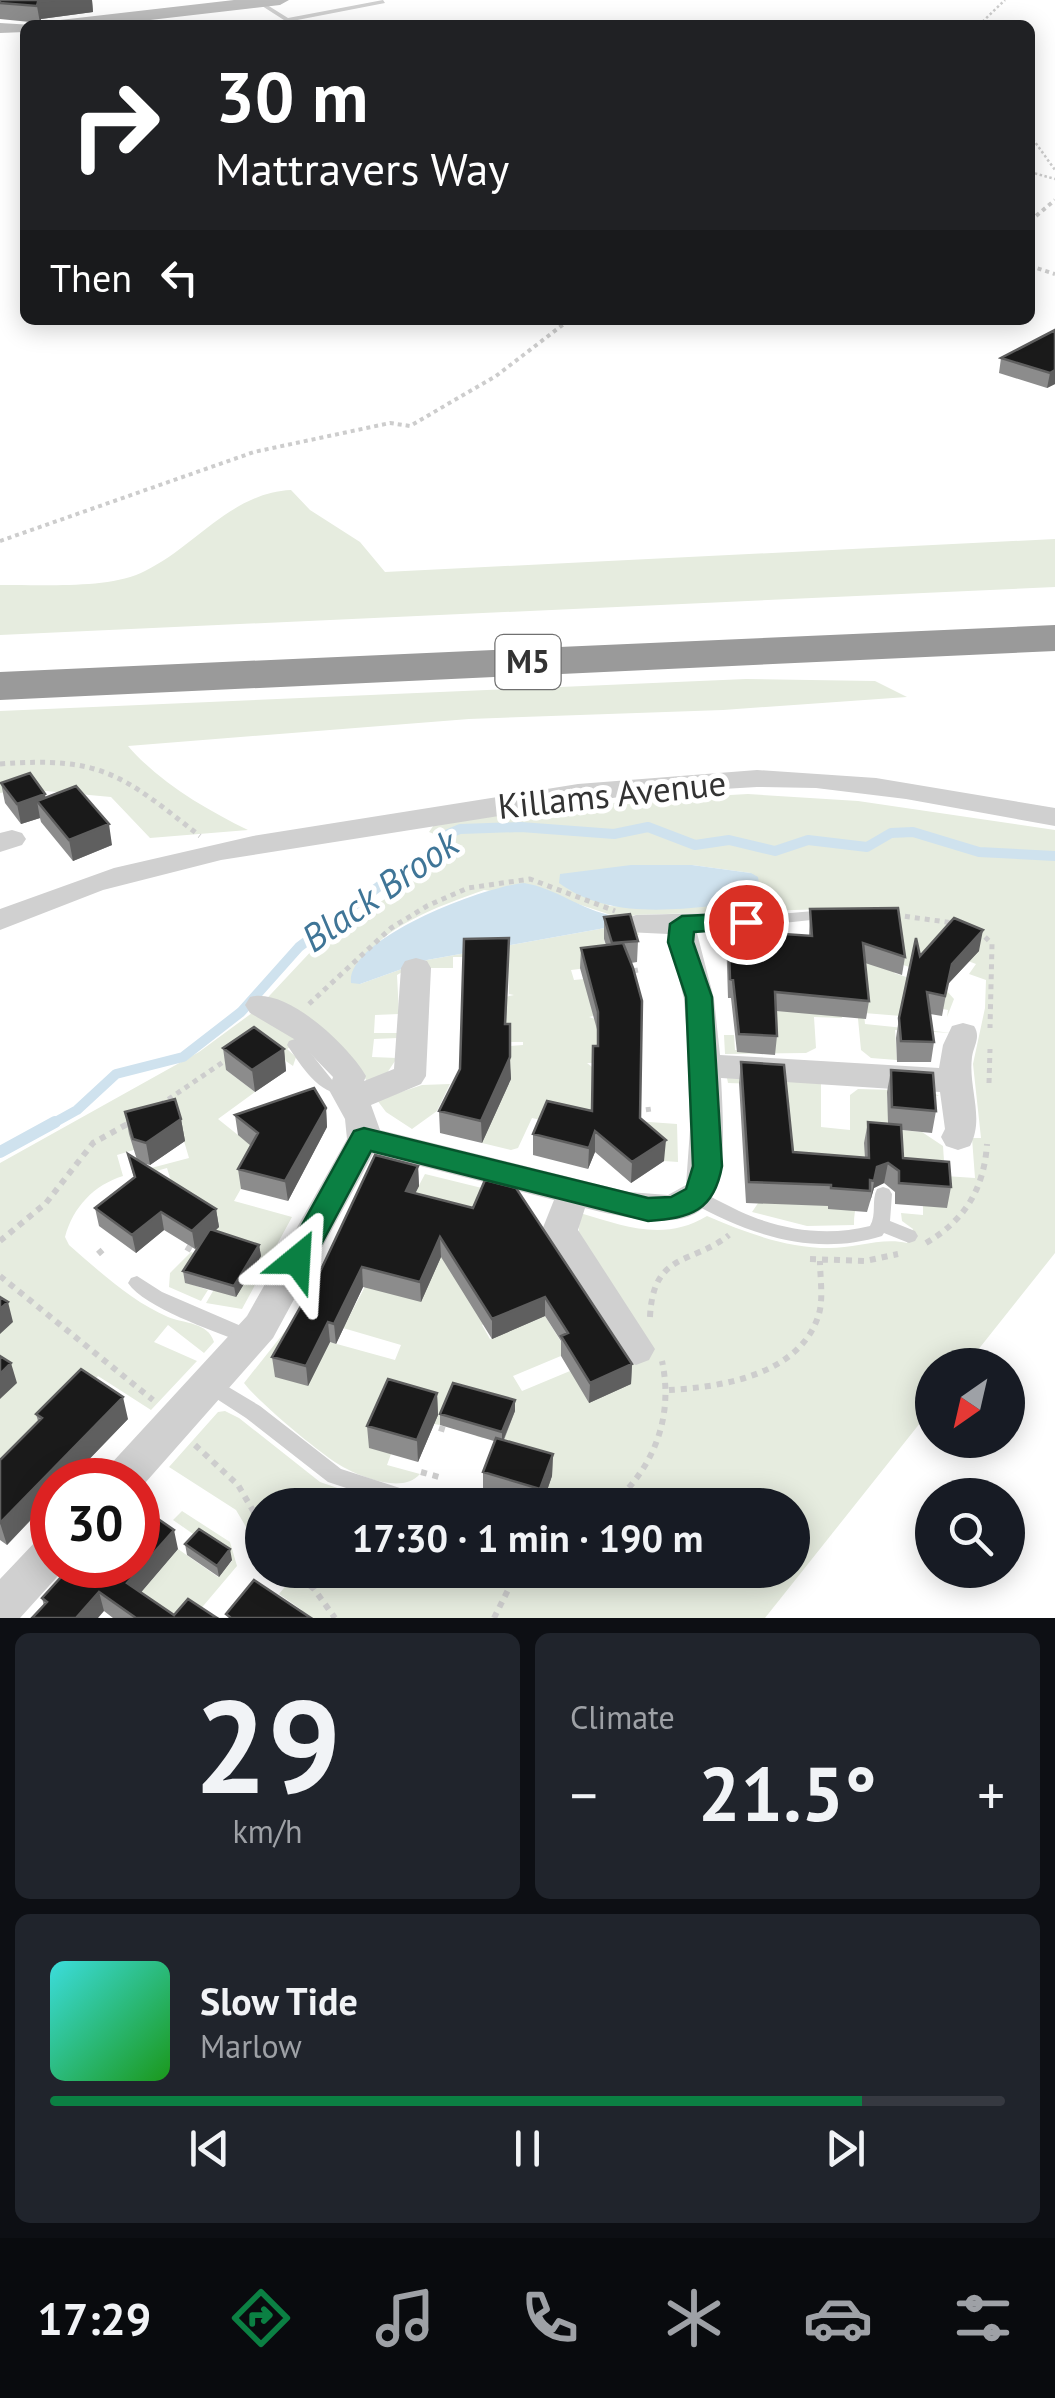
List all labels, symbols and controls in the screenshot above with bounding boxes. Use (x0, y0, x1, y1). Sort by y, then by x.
text: 30 m (215, 51, 368, 141)
icon: right (50, 60, 180, 190)
text: Mattravers Way (215, 139, 509, 197)
icon: left (152, 250, 207, 305)
text: Then (50, 253, 132, 302)
road number: M5 (496, 635, 560, 689)
street label: Killams Avenue (496, 759, 728, 829)
water label: Black Brook (291, 817, 469, 962)
pin (704, 880, 789, 965)
icon: arrive (719, 895, 774, 950)
position arrow (245, 1208, 349, 1312)
north arrow (915, 1348, 1025, 1458)
map controls (915, 1348, 1025, 1588)
speed limit sign: 30 (30, 1458, 160, 1588)
button: search (915, 1478, 1025, 1588)
text: 17:30 · 1 min · 190 m (352, 1513, 703, 1562)
text: 29 (194, 1661, 341, 1829)
text: Climate (570, 1696, 675, 1738)
text: 21.5° (698, 1745, 877, 1842)
text: − (570, 1759, 598, 1830)
text: + (977, 1759, 1005, 1830)
text: km/h (232, 1810, 303, 1852)
text: Slow Tide (200, 1976, 358, 2025)
text: Marlow (200, 2025, 302, 2067)
icon: previous (182, 2121, 237, 2176)
icon: pause (500, 2121, 555, 2176)
icon: next (818, 2121, 873, 2176)
icon: directions (226, 2283, 296, 2353)
icon: music (370, 2283, 440, 2353)
icon: phone (515, 2283, 585, 2353)
icon: climate (659, 2283, 729, 2353)
icon: car (803, 2283, 873, 2353)
icon: filters (948, 2283, 1018, 2353)
text: 17:29 (37, 2289, 151, 2347)

